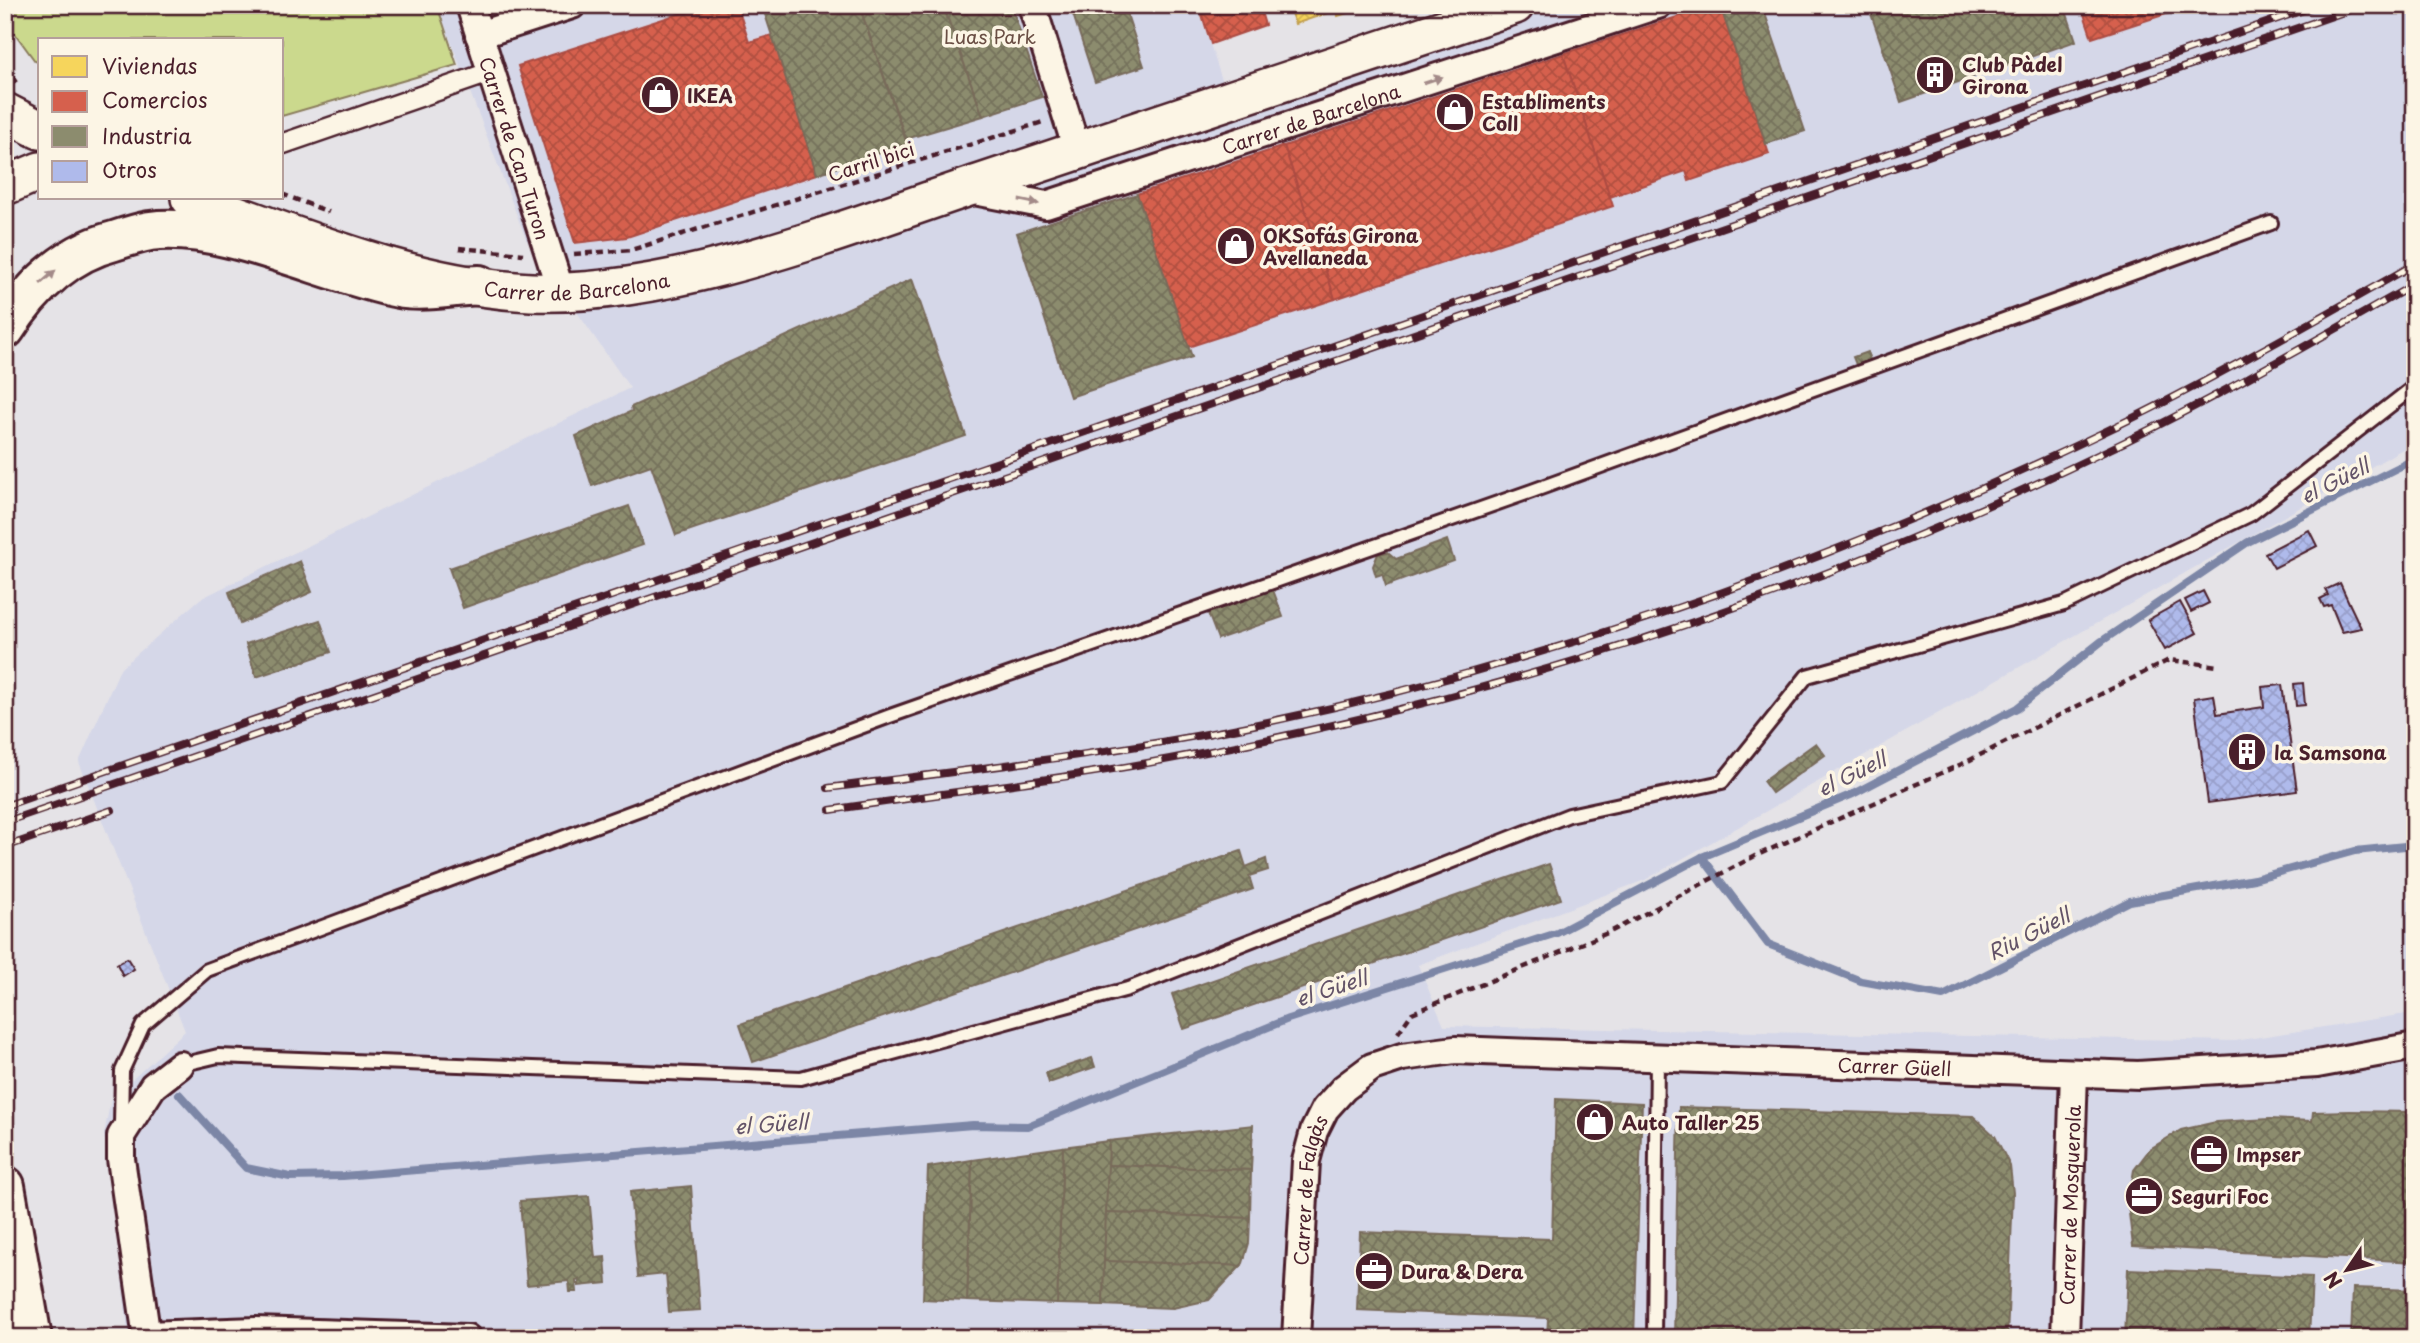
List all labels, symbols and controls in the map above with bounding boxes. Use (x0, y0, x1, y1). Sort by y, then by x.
park label: Luas Park (944, 22, 1037, 50)
legend (38, 38, 284, 200)
text: Viviendas (102, 49, 197, 81)
place label: Club Pàdel Girona (1962, 50, 2062, 100)
street label: Carrer de Can Turon (473, 53, 558, 243)
building icon: Club Pàdel Girona (1914, 54, 1956, 96)
shop icon: IKEA (639, 74, 681, 116)
one-way arrow (1422, 74, 1443, 84)
street label: Carrer de Barcelona (1218, 76, 1404, 161)
place label: IKEA (687, 81, 733, 109)
text: Comercios (102, 83, 208, 115)
place label: Establiments Coll (1482, 87, 1605, 137)
shop icon: Establiments Coll (1434, 91, 1476, 133)
text: Industria (102, 119, 192, 151)
street label: Carril bici (824, 134, 918, 188)
text: Otros (102, 153, 157, 185)
one-way arrow (1018, 196, 1040, 207)
place label: OKSofás Girona Avellaneda (1262, 221, 1419, 271)
shop icon: OKSofás Girona Avellaneda (1215, 225, 1257, 267)
street label: Carrer de Barcelona (482, 265, 672, 306)
one-way arrow (40, 270, 57, 285)
water label: el Güell (2294, 448, 2377, 511)
building icon: la Samsona (2226, 731, 2268, 773)
place label: la Samsona (2274, 738, 2387, 766)
water label: el Güell (1811, 741, 1894, 804)
water label: Riu Güell (1981, 897, 2078, 967)
water label: el Güell (1291, 959, 1374, 1014)
street label: Carrer Güell (1837, 1050, 1952, 1082)
shop icon: Auto Taller 25 (1574, 1101, 1616, 1143)
water label: el Güell (733, 1104, 812, 1142)
street label: Carrer de Mosquerola (2052, 1104, 2087, 1306)
place label: Auto Taller 25 (1622, 1108, 1760, 1136)
street label: Carrer de Falgàs (1286, 1110, 1334, 1266)
office icon: Impser (2188, 1133, 2230, 1175)
place label: Impser (2236, 1140, 2301, 1168)
office icon: Seguri Foc (2123, 1175, 2165, 1217)
place label: Seguri Foc (2171, 1182, 2269, 1210)
north arrow (2312, 1234, 2382, 1304)
office icon: Dura & Dera (1353, 1250, 1395, 1292)
place label: Dura & Dera (1401, 1257, 1524, 1285)
text: N (2316, 1266, 2348, 1295)

